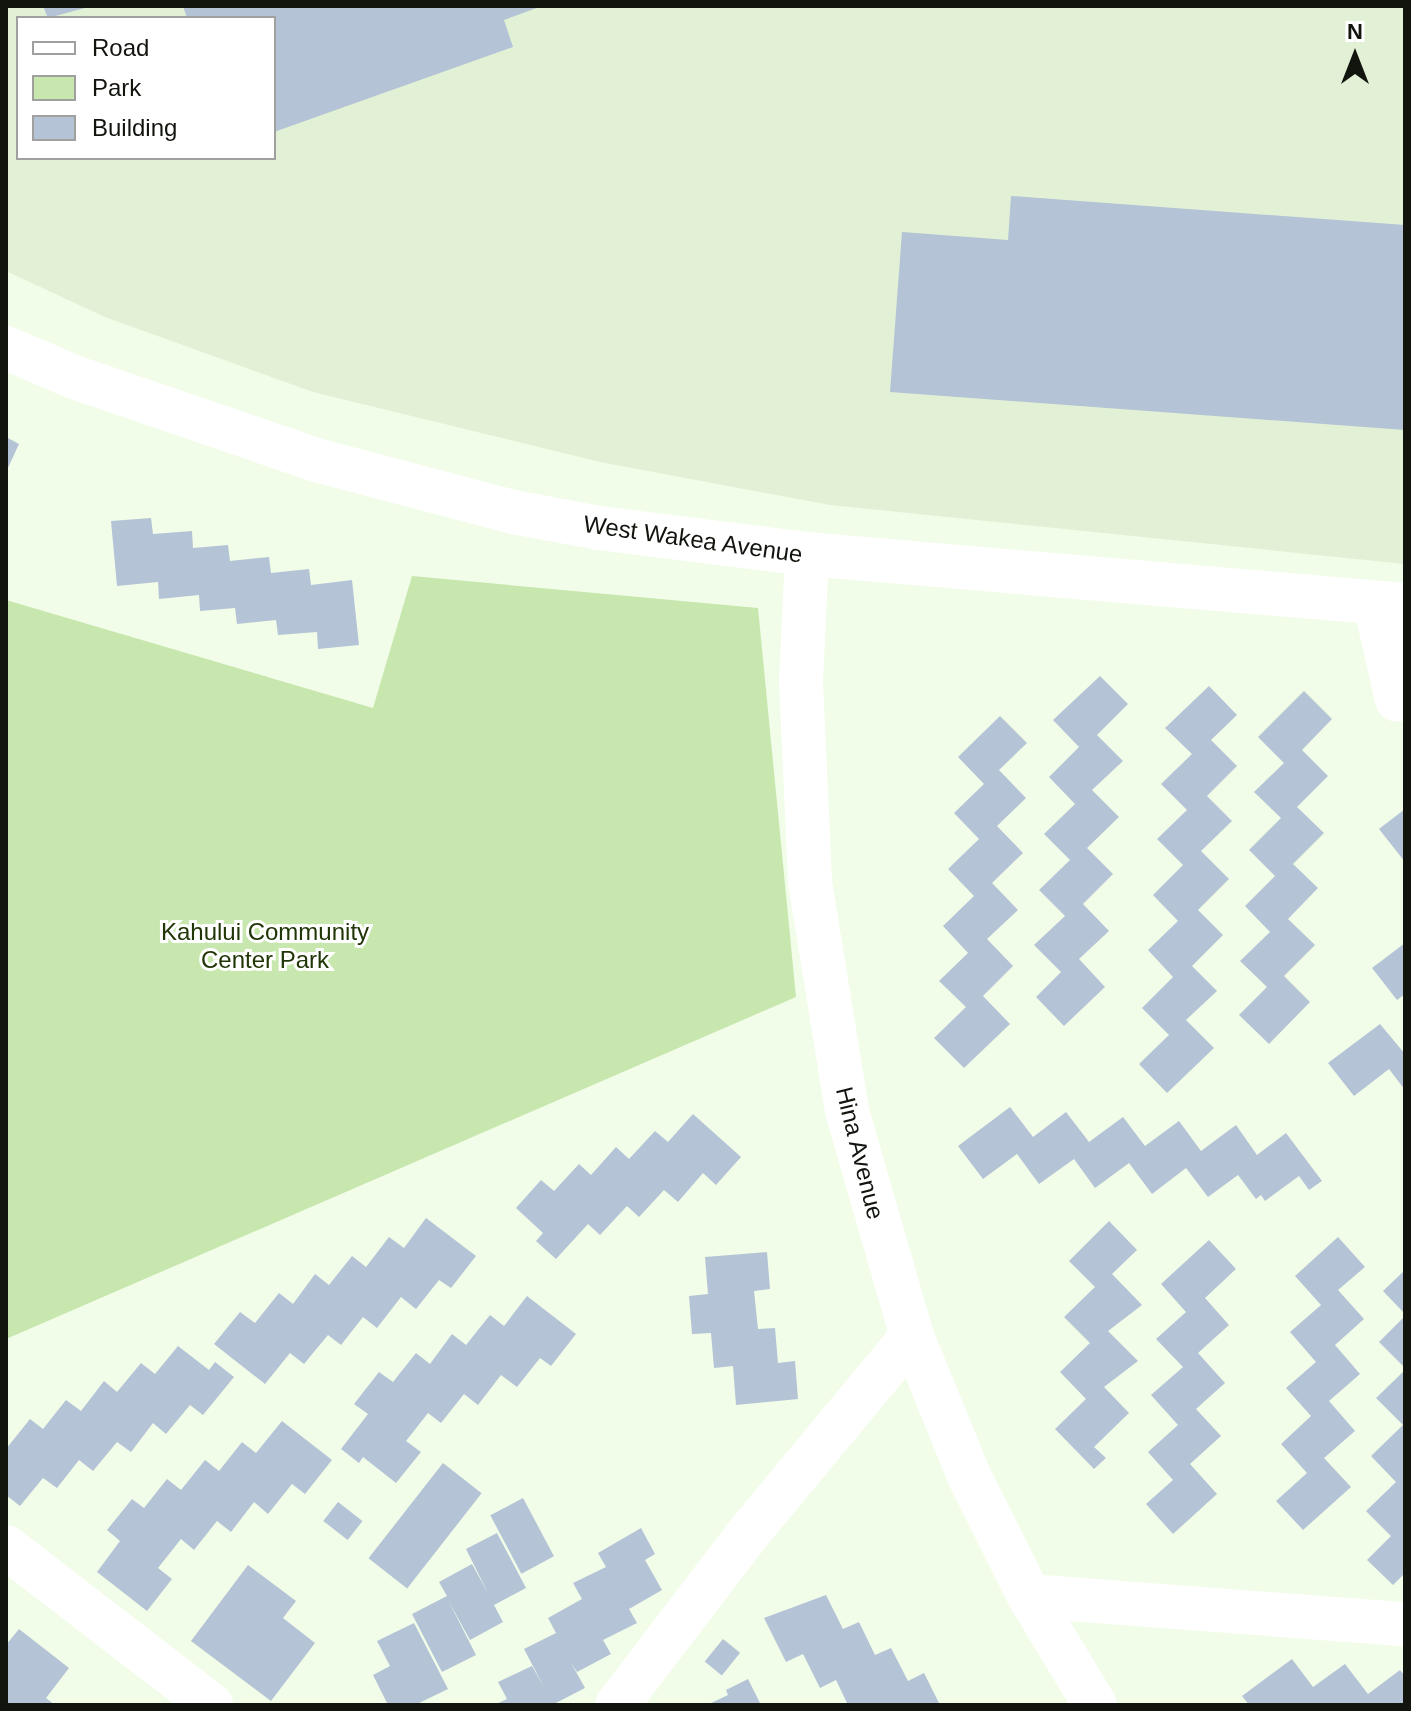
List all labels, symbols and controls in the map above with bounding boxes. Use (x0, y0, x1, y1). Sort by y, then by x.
legend (16, 16, 276, 160)
north arrow (1315, 16, 1395, 96)
text: N (1347, 19, 1363, 44)
text: Road (92, 34, 149, 61)
text: Park (92, 74, 141, 101)
text: Building (92, 114, 177, 141)
street label: West Wakea Avenue (581, 509, 805, 569)
park label: Kahului Community Center Park (161, 918, 369, 974)
street label: Hina Avenue (829, 1083, 891, 1223)

